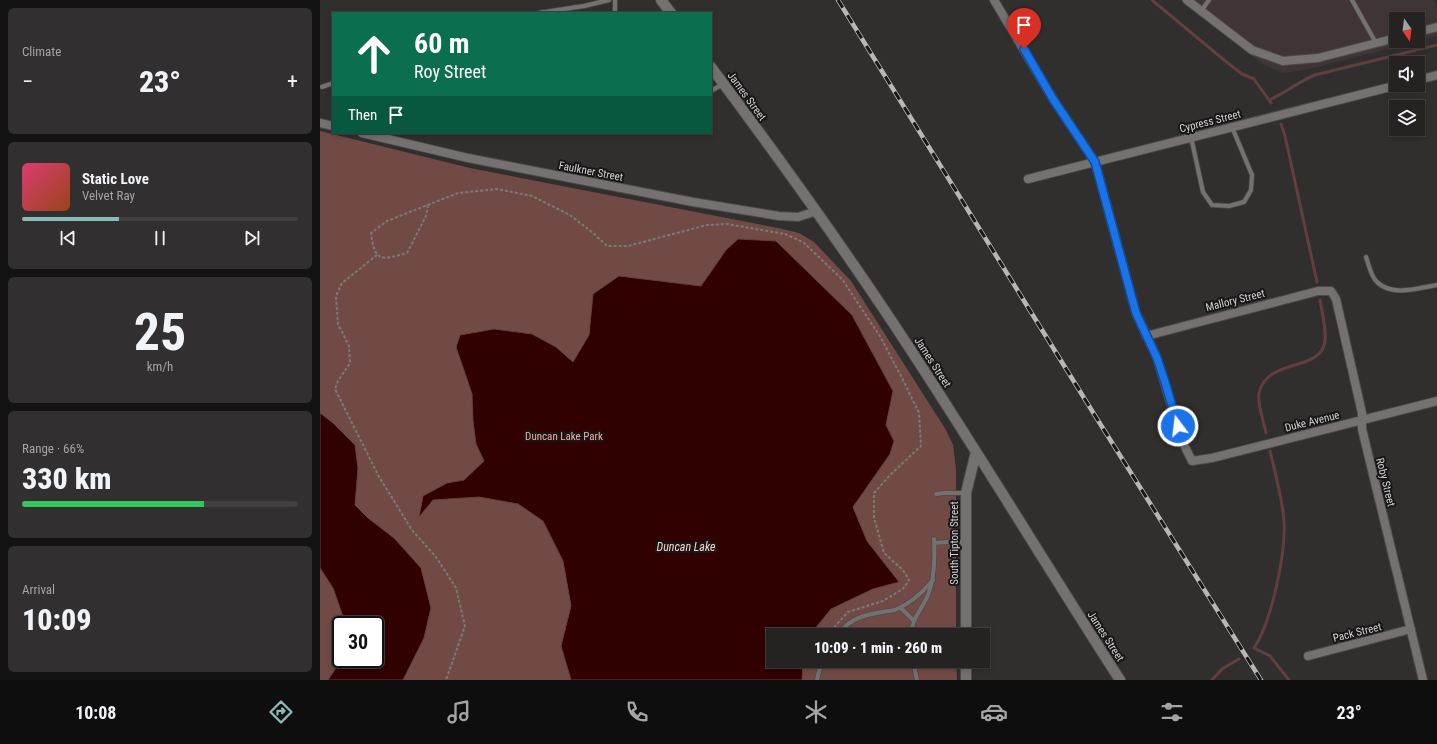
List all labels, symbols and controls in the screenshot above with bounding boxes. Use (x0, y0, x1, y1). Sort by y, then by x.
pin (1007, 8, 1041, 49)
north arrow (1389, 12, 1425, 48)
map controls (1389, 12, 1425, 136)
icon: arrive (1013, 14, 1035, 36)
text: 60 m (414, 27, 470, 60)
icon: ahead (348, 28, 400, 80)
text: Climate (22, 44, 61, 59)
button: sound (1389, 56, 1425, 92)
text: Roy Street (414, 61, 486, 82)
text: 23° (139, 64, 181, 99)
text: − (22, 69, 33, 94)
text: + (287, 69, 298, 94)
street label: James Street (724, 69, 769, 123)
button: layers (1389, 100, 1425, 136)
icon: arrive (385, 104, 407, 126)
text: Then (348, 106, 377, 124)
street label: Cypress Street (1178, 108, 1242, 135)
street label: Faulkner Street (558, 159, 624, 184)
text: Static Love (82, 170, 149, 188)
text: Velvet Ray (82, 188, 135, 203)
icon: previous (57, 227, 79, 249)
icon: pause (149, 227, 171, 249)
icon: next (241, 227, 263, 249)
street label: Mallory Street (1204, 287, 1266, 314)
text: 25 (134, 302, 186, 363)
street label: James Street (912, 335, 954, 390)
text: km/h (147, 359, 173, 374)
position arrow (1157, 405, 1199, 447)
street label: Duke Avenue (1283, 408, 1341, 435)
park label: Duncan Lake Park (525, 430, 603, 443)
text: Range · 66% (22, 441, 84, 456)
street label: Roby Street (1373, 456, 1398, 508)
text: 330 km (22, 461, 111, 496)
street label: South Tipton Street (948, 501, 961, 585)
water label: Duncan Lake (657, 540, 716, 554)
text: Arrival (22, 582, 55, 597)
text: 10:09 (22, 602, 91, 637)
street label: James Street (1085, 609, 1127, 664)
speed limit sign: 30 (332, 616, 384, 668)
street label: Pack Street (1331, 620, 1383, 645)
text: 10:09 · 1 min · 260 m (814, 639, 942, 657)
icon: directions (267, 698, 295, 726)
icon: music (445, 698, 473, 726)
icon: phone (623, 698, 651, 726)
icon: climate (802, 698, 830, 726)
icon: car (980, 698, 1008, 726)
icon: filters (1158, 698, 1186, 726)
text: 10:08 (75, 702, 116, 723)
text: 23° (1337, 702, 1362, 723)

